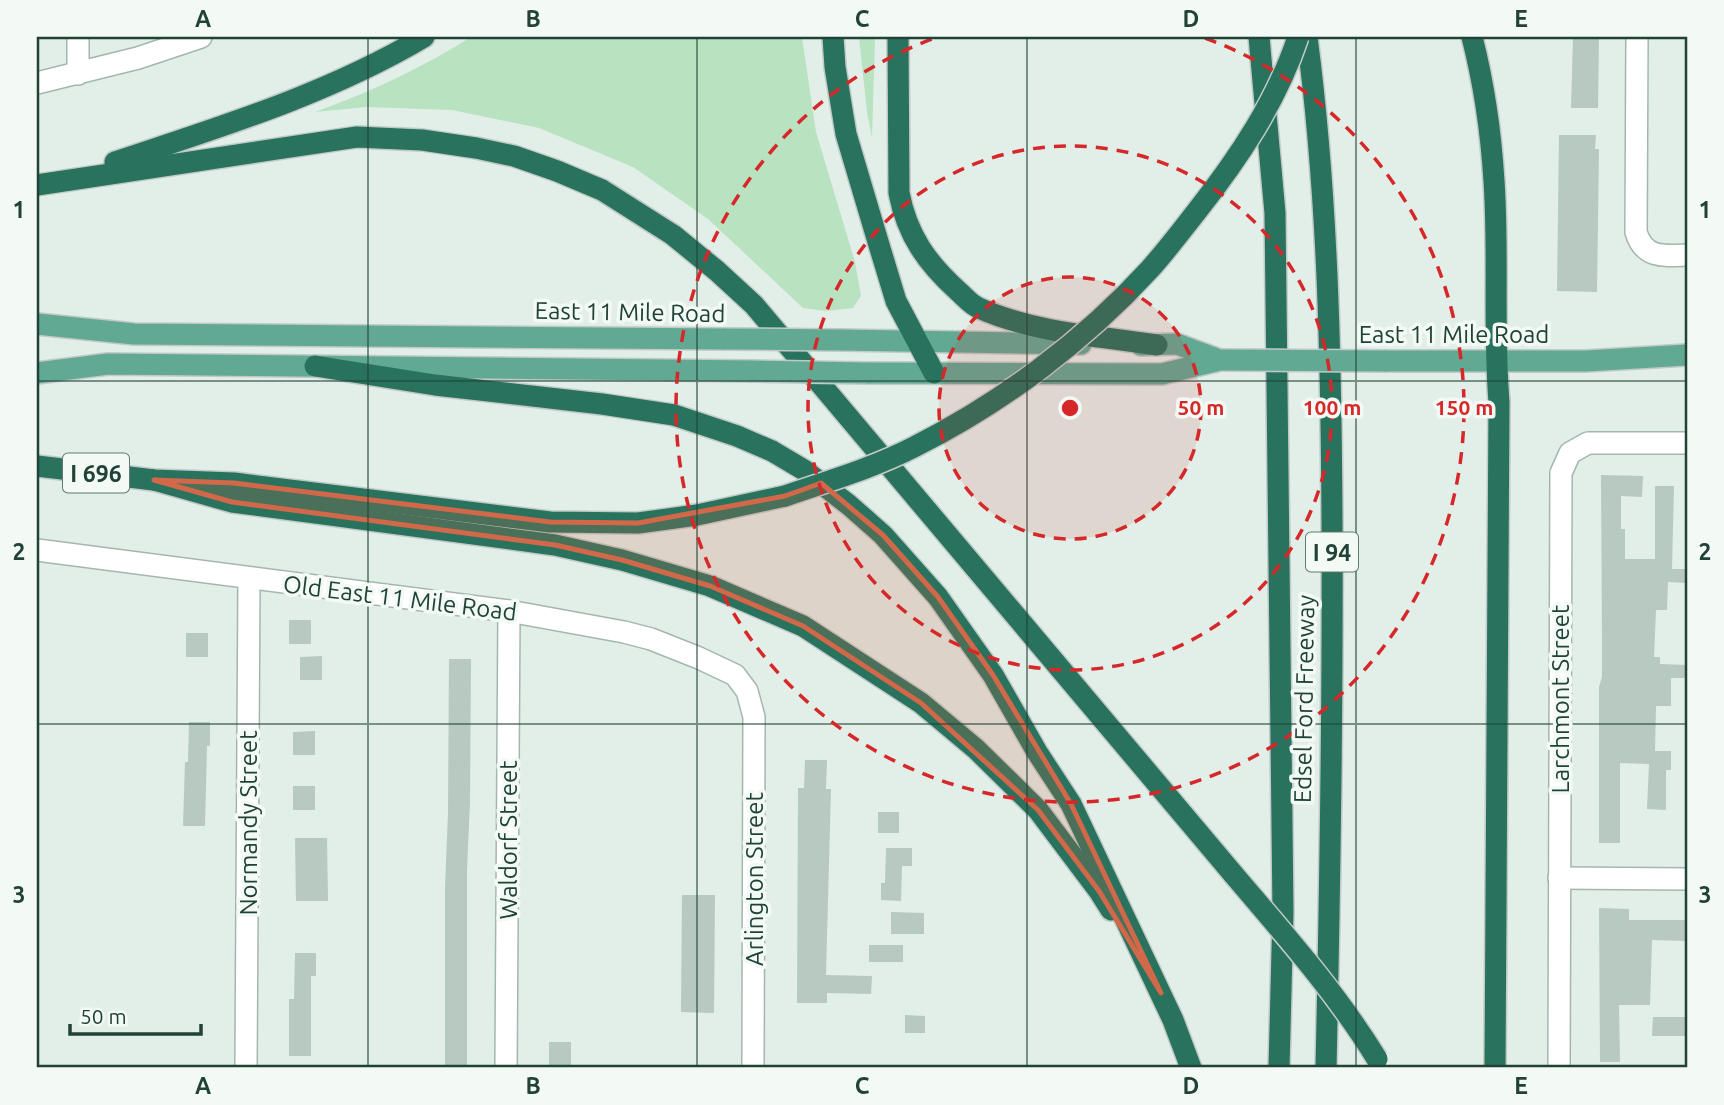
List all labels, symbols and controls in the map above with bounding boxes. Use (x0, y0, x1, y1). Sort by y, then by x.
text: A (195, 6, 211, 31)
text: B (525, 6, 541, 31)
text: C (855, 6, 870, 31)
text: D (1183, 6, 1199, 31)
text: E (1514, 6, 1528, 31)
text: 1 (13, 197, 25, 222)
text: 1 (1699, 197, 1711, 222)
street label: East 11 Mile Road (534, 297, 726, 327)
street label: East 11 Mile Road (1359, 321, 1549, 348)
text: 50 m (1178, 395, 1224, 419)
text: 100 m (1303, 395, 1361, 419)
text: 150 m (1435, 395, 1493, 419)
centre of rings (1058, 396, 1082, 420)
road number: I 696 (63, 453, 129, 492)
road number: I 94 (1306, 532, 1358, 572)
text: 2 (13, 539, 25, 564)
text: 2 (1699, 539, 1711, 564)
street label: Old East 11 Mile Road (282, 570, 518, 626)
street label: Edsel Ford Freeway (1289, 594, 1319, 803)
street label: Larchmont Street (1547, 604, 1574, 793)
street label: Normandy Street (235, 730, 262, 916)
street label: Waldorf Street (495, 760, 522, 920)
street label: Arlington Street (741, 791, 768, 966)
text: 3 (13, 882, 25, 907)
text: 3 (1699, 882, 1711, 907)
scale bar (70, 993, 201, 1037)
text: 50 m (80, 1004, 127, 1028)
text: A (195, 1073, 211, 1098)
text: B (525, 1073, 541, 1098)
text: C (855, 1073, 870, 1098)
text: D (1183, 1073, 1199, 1098)
text: E (1514, 1073, 1528, 1098)

